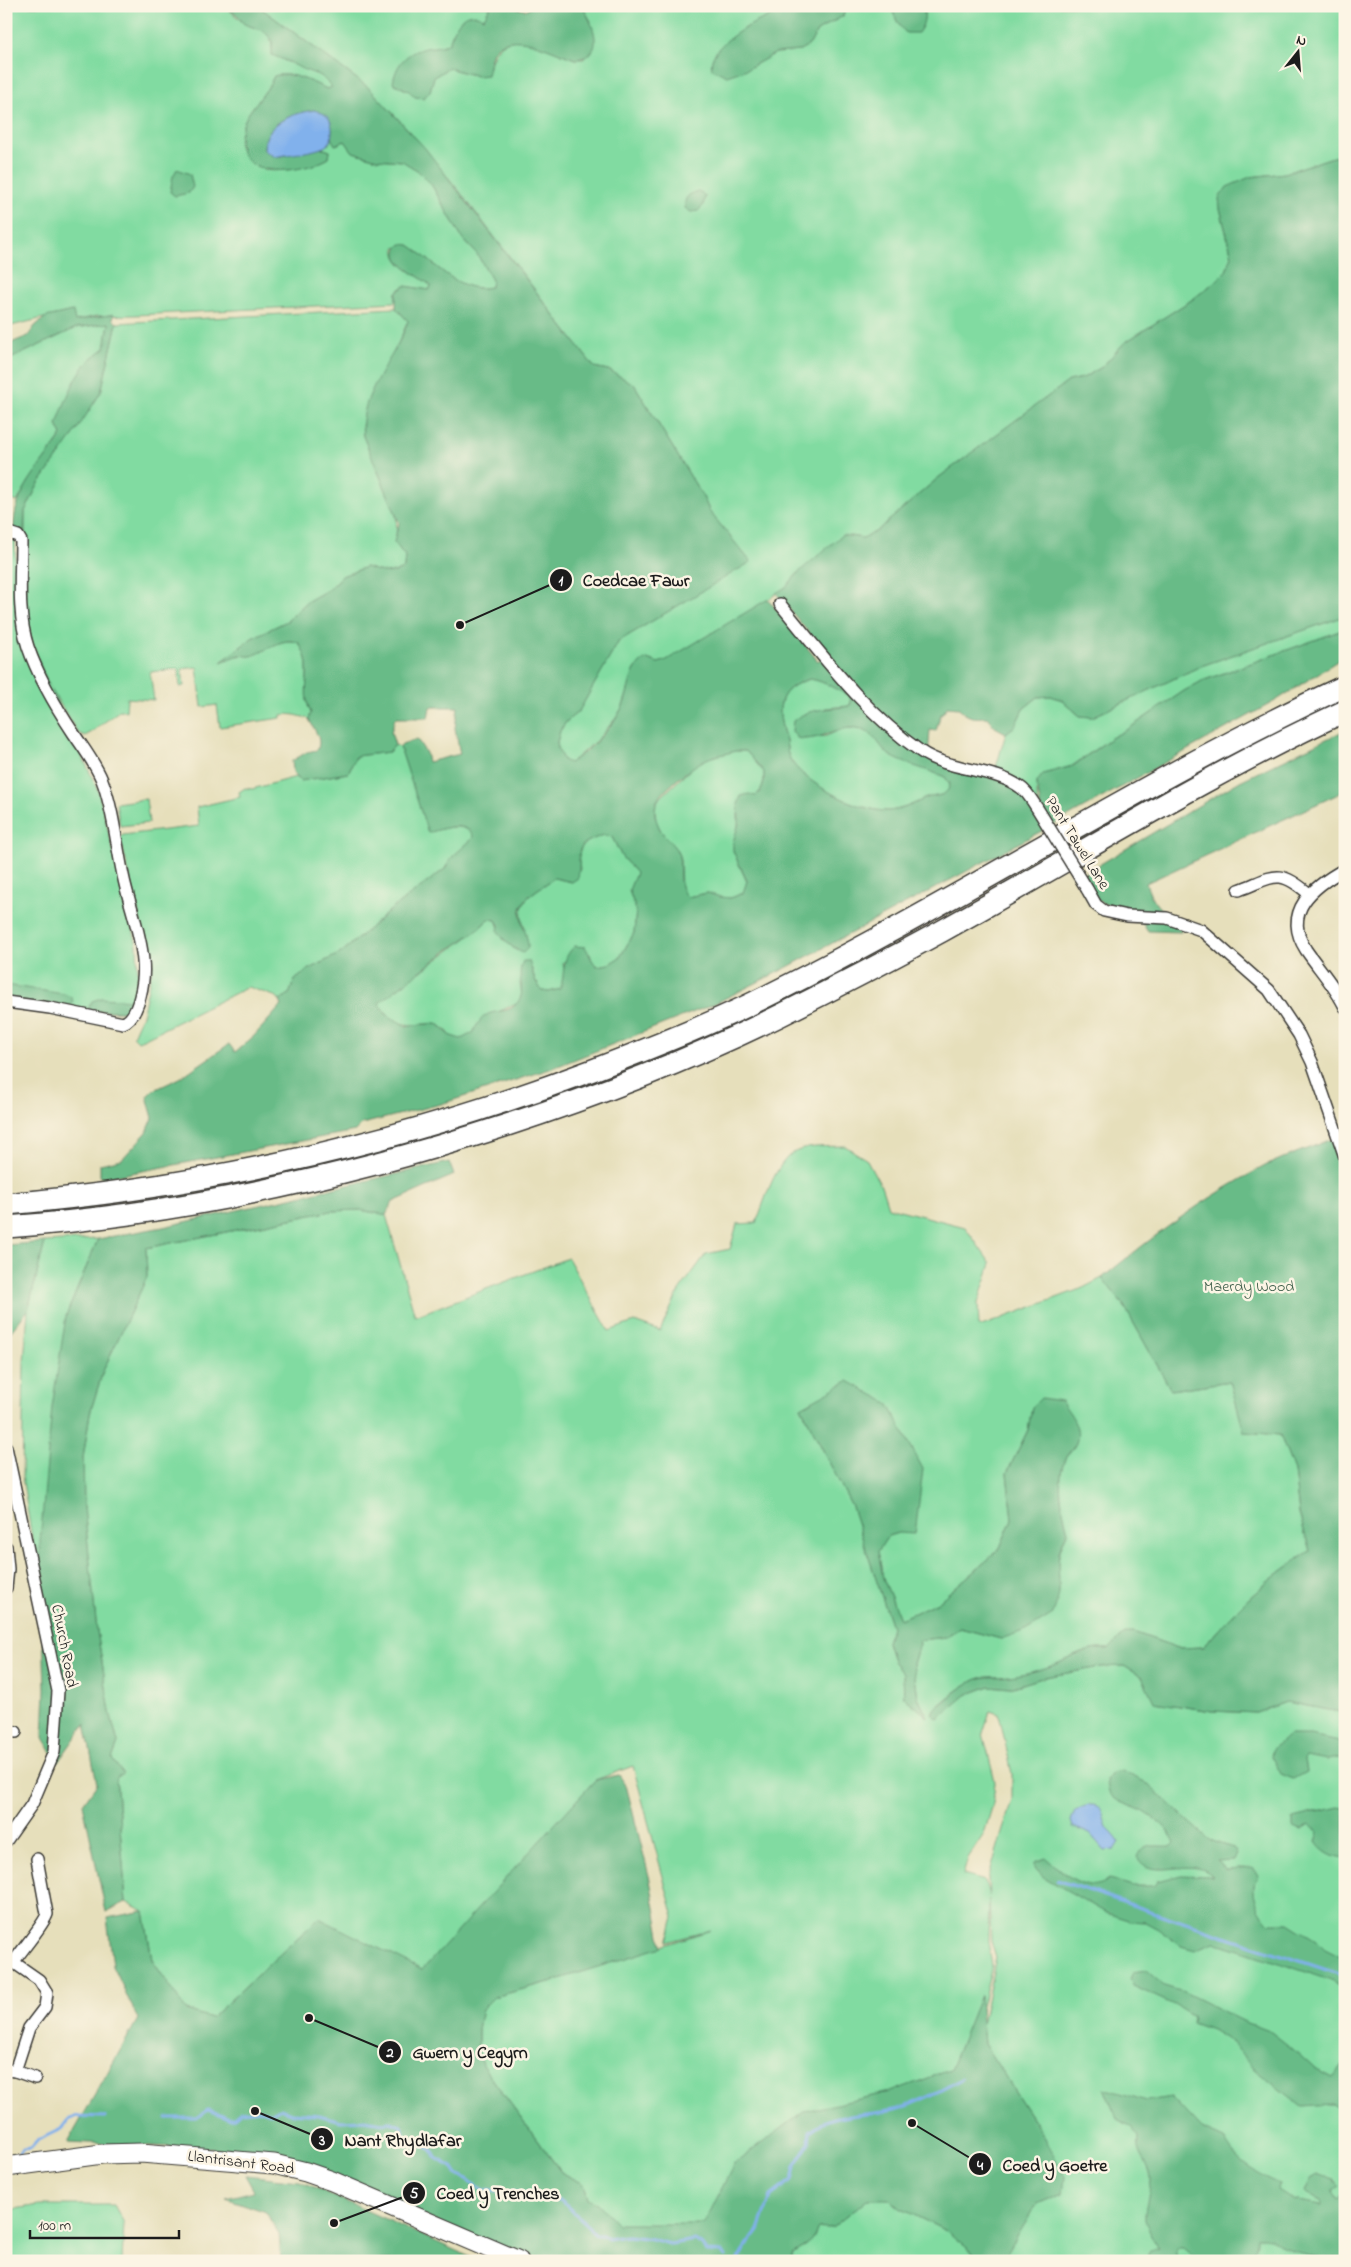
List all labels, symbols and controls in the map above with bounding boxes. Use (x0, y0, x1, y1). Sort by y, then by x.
north arrow (1274, 28, 1324, 78)
text: N (1294, 30, 1309, 52)
callout: Coedcae Fawr (548, 564, 700, 597)
text: Coedcae Fawr (583, 569, 690, 595)
text: 1 (559, 570, 564, 592)
street label: Pant Tawel Lane (1039, 792, 1116, 895)
park label: Maerdy Wood (1204, 1275, 1294, 1299)
street label: Church Road (44, 1603, 84, 1690)
callout: Gwern y Cegyrn (377, 2036, 538, 2069)
text: Gwern y Cegyrn (412, 2041, 528, 2068)
text: 2 (385, 2042, 394, 2064)
callout: Nant Rhydlafar (310, 2123, 472, 2156)
text: Nant Rhydlafar (345, 2129, 462, 2156)
text: 3 (318, 2130, 325, 2152)
street label: Llantrisant Road (186, 2145, 296, 2181)
callout: Coed y Goetre (968, 2148, 1118, 2181)
text: Coed y Goetre (1003, 2154, 1108, 2181)
text: 4 (976, 2155, 984, 2177)
callout: Coed y Trenches (401, 2176, 569, 2209)
text: Coed y Trenches (436, 2182, 560, 2209)
text: 5 (410, 2183, 419, 2205)
scale bar (30, 2207, 179, 2239)
text: 100 m (38, 2215, 71, 2237)

